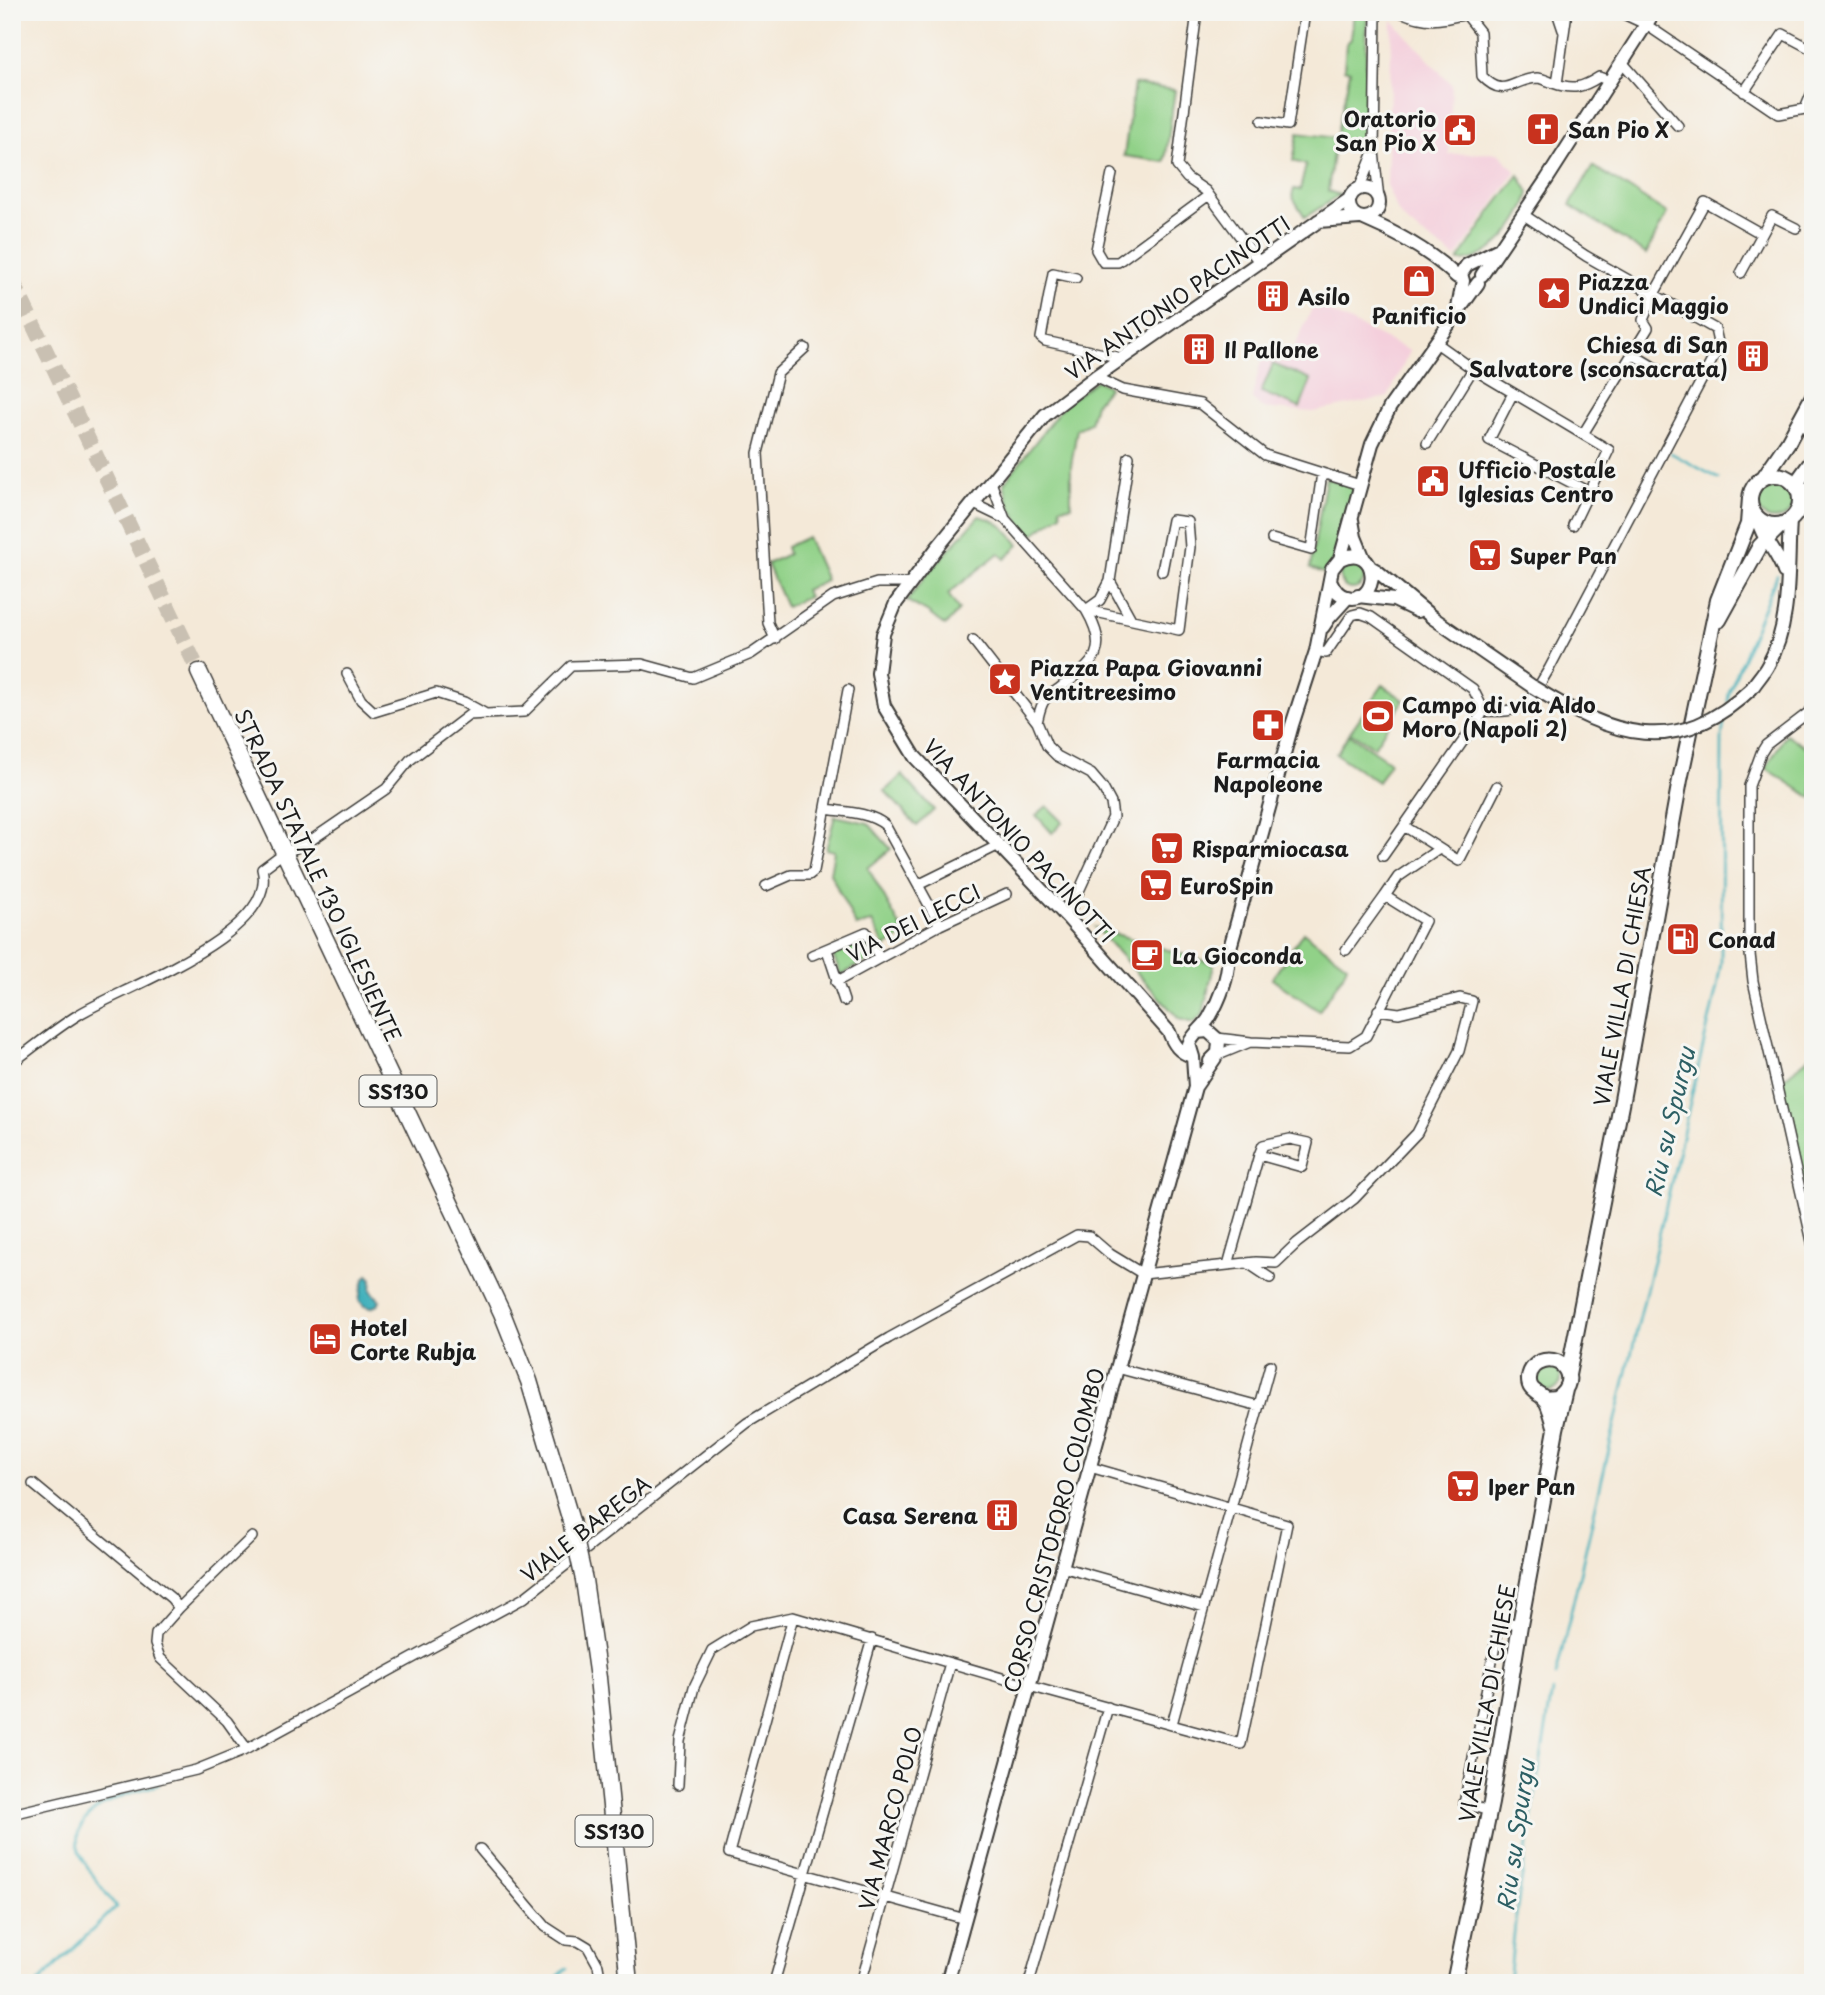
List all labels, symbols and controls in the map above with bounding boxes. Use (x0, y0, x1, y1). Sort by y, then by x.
place label: Oratorio San Pio X (1335, 102, 1437, 158)
church icon: San Pio X (1524, 110, 1562, 148)
public building icon: Oratorio San Pio X (1441, 111, 1479, 149)
place label: San Pio X (1568, 113, 1670, 145)
street label: VIA ANTONIO PACINOTTI (1058, 207, 1296, 387)
shop icon: Panificio (1400, 262, 1438, 300)
place label: Piazza Undici Maggio (1578, 265, 1729, 321)
place icon: Piazza Undici Maggio (1535, 274, 1573, 312)
building icon: Asilo (1254, 277, 1292, 315)
place label: Asilo (1298, 280, 1350, 312)
place label: Panificio (1372, 299, 1466, 331)
place label: Chiesa di San Salvatore (sconsacrata) (1469, 328, 1728, 384)
building icon: Il Pallone (1180, 330, 1218, 368)
place label: Il Pallone (1224, 333, 1319, 365)
building icon: Chiesa di San Salvatore (sconsacrata) (1734, 337, 1772, 375)
place label: Ufficio Postale Iglesias Centro (1458, 453, 1616, 509)
public building icon: Ufficio Postale Iglesias Centro (1414, 462, 1452, 500)
supermarket icon: Super Pan (1466, 536, 1504, 574)
place label: Super Pan (1510, 539, 1617, 571)
place label: Piazza Papa Giovanni Ventitreesimo (1030, 651, 1262, 707)
place icon: Piazza Papa Giovanni Ventitreesimo (986, 660, 1024, 698)
place label: Campo di via Aldo Moro (Napoli 2) (1402, 688, 1596, 744)
sports icon: Campo di via Aldo Moro (Napoli 2) (1359, 697, 1397, 735)
street label: STRADA STATALE 130 IGLESIENTE (227, 703, 411, 1047)
pharmacy icon: Farmacia Napoleone (1249, 706, 1287, 744)
street label: VIA ANTONIO PACINOTTI (917, 731, 1123, 949)
place label: Farmacia Napoleone (1213, 743, 1323, 799)
supermarket icon: Risparmiocasa (1148, 829, 1186, 867)
place label: Risparmiocasa (1192, 832, 1349, 864)
street label: VIALE VILLA DI CHIESA (1584, 863, 1658, 1109)
supermarket icon: EuroSpin (1137, 866, 1175, 904)
place label: EuroSpin (1180, 869, 1274, 901)
street label: VIA DEI LECCI (840, 874, 986, 970)
fuel station icon: Conad (1664, 920, 1702, 958)
place label: Conad (1708, 923, 1776, 955)
cafe icon: La Gioconda (1128, 936, 1166, 974)
place label: La Gioconda (1172, 939, 1304, 971)
water label: Riu su Spurgu (1635, 1042, 1704, 1200)
road number: SS130 (360, 1076, 436, 1106)
place label: Hotel Corte Rubja (350, 1311, 476, 1367)
hotel icon: Hotel Corte Rubja (306, 1320, 344, 1358)
street label: CORSO CRISTOFORO COLOMBO (994, 1364, 1112, 1696)
street label: VIALE BAREGA (513, 1467, 657, 1589)
supermarket icon: Iper Pan (1444, 1467, 1482, 1505)
place label: Iper Pan (1488, 1470, 1575, 1502)
building icon: Casa Serena (983, 1496, 1021, 1534)
place label: Casa Serena (843, 1499, 978, 1531)
street label: VIALE VILLA DI CHIESE (1449, 1582, 1523, 1824)
street label: VIA MARCO POLO (849, 1723, 929, 1913)
water label: Riu su Spurgu (1487, 1755, 1543, 1913)
road number: SS130 (576, 1815, 652, 1846)

